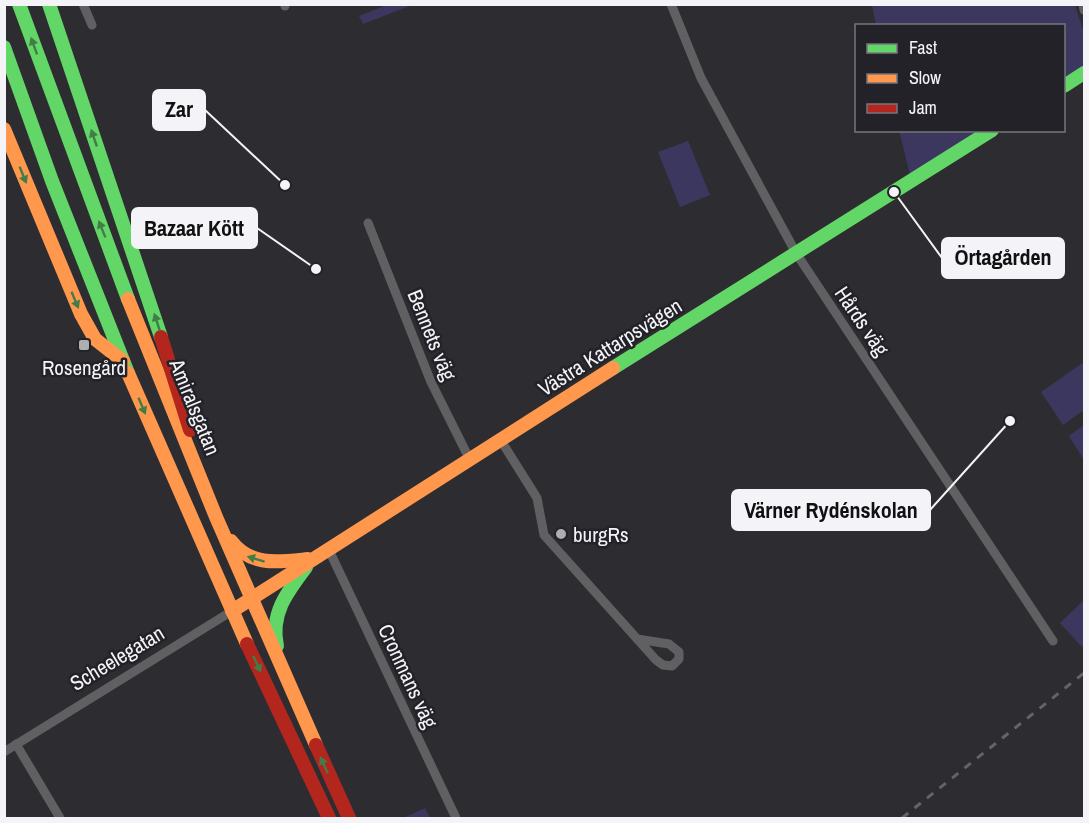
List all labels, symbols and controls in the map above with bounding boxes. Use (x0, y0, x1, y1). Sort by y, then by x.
legend (855, 24, 1065, 132)
text: Fast (909, 35, 937, 60)
one-way arrow (29, 37, 39, 55)
text: Slow (909, 65, 941, 90)
callout: Zar (153, 90, 205, 130)
text: Zar (165, 94, 193, 124)
text: Jam (909, 95, 937, 120)
one-way arrow (89, 128, 99, 146)
one-way arrow (19, 166, 29, 184)
callout: Bazaar Kött (132, 208, 257, 248)
text: Bazaar Kött (144, 213, 244, 243)
one-way arrow (97, 220, 107, 238)
callout: Örtagården (942, 238, 1064, 278)
text: Örtagården (954, 242, 1052, 272)
street label: Hårds väg (828, 280, 896, 362)
street label: Bennets väg (401, 285, 464, 385)
one-way arrow (70, 291, 80, 309)
street label: Västra Kattarpsvägen (533, 291, 687, 403)
one-way arrow (151, 313, 161, 331)
marker: Rosengård (77, 338, 91, 352)
place label: Rosengård (42, 353, 126, 382)
street label: Amiralsgatan (162, 354, 227, 459)
one-way arrow (138, 397, 147, 415)
callout: Värner Rydénskolan (732, 490, 930, 530)
text: Värner Rydénskolan (744, 495, 918, 525)
place label: burgRs (573, 520, 629, 549)
marker: burgRs (554, 527, 568, 541)
one-way arrow (247, 554, 265, 563)
street label: Scheelegatan (64, 618, 170, 698)
street label: Cronmans väg (371, 619, 445, 733)
one-way arrow (253, 656, 262, 673)
one-way arrow (319, 756, 329, 774)

